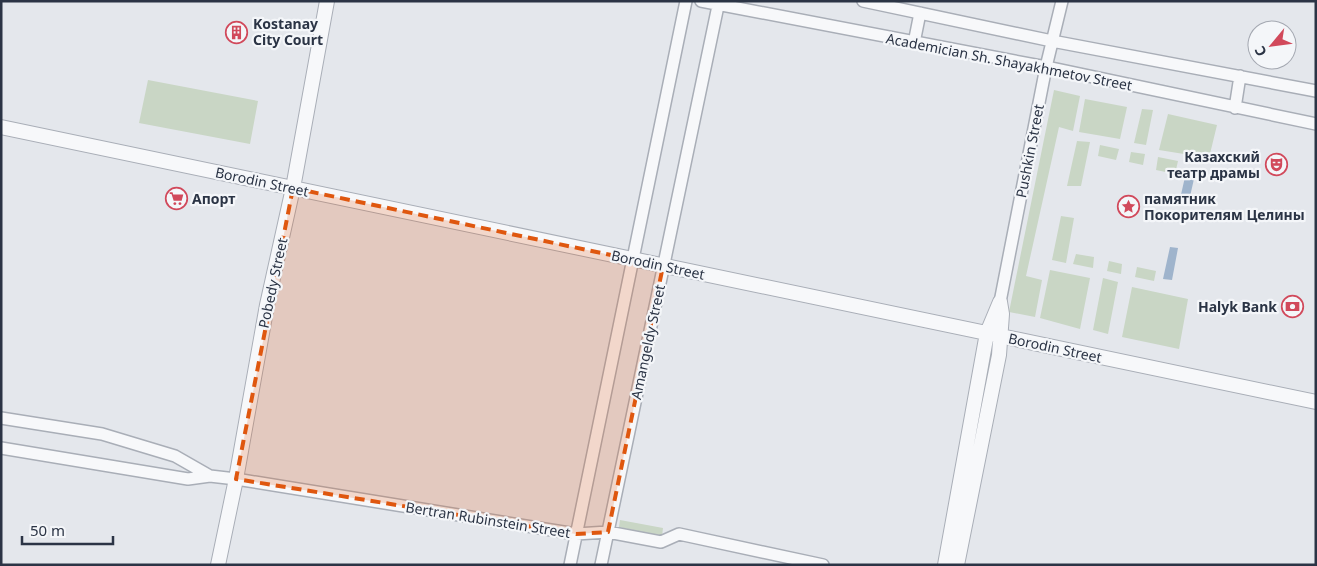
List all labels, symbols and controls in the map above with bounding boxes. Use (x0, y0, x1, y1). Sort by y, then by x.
place label: Kostanay City Court (253, 14, 323, 49)
building icon: Kostanay City Court (225, 20, 249, 44)
north arrow (1247, 20, 1297, 70)
street label: Academician Sh. Shayakhmetov Street (884, 28, 1134, 95)
text: С (1250, 43, 1271, 60)
street label: Pushkin Street (1011, 102, 1048, 199)
place label: Казахский театр драмы (1167, 147, 1260, 182)
theatre icon: Казахский театр драмы (1264, 153, 1288, 177)
street label: Borodin Street (214, 162, 311, 201)
supermarket icon: Апорт (164, 187, 188, 211)
place label: Апорт (192, 189, 235, 208)
place label: памятник Покорителям Целины (1144, 189, 1305, 224)
place icon: памятник Покорителям Целины (1116, 195, 1140, 219)
street label: Pobedy Street (254, 236, 291, 330)
street label: Borodin Street (610, 245, 707, 284)
street label: Amangeldy Street (626, 283, 669, 401)
bank icon: Halyk Bank (1281, 295, 1305, 319)
place label: Halyk Bank (1198, 297, 1277, 316)
street label: Borodin Street (1007, 328, 1104, 367)
street label: Bertran Rubinstein Street (404, 497, 572, 542)
scale bar (22, 514, 114, 546)
text: 50 m (30, 520, 65, 540)

